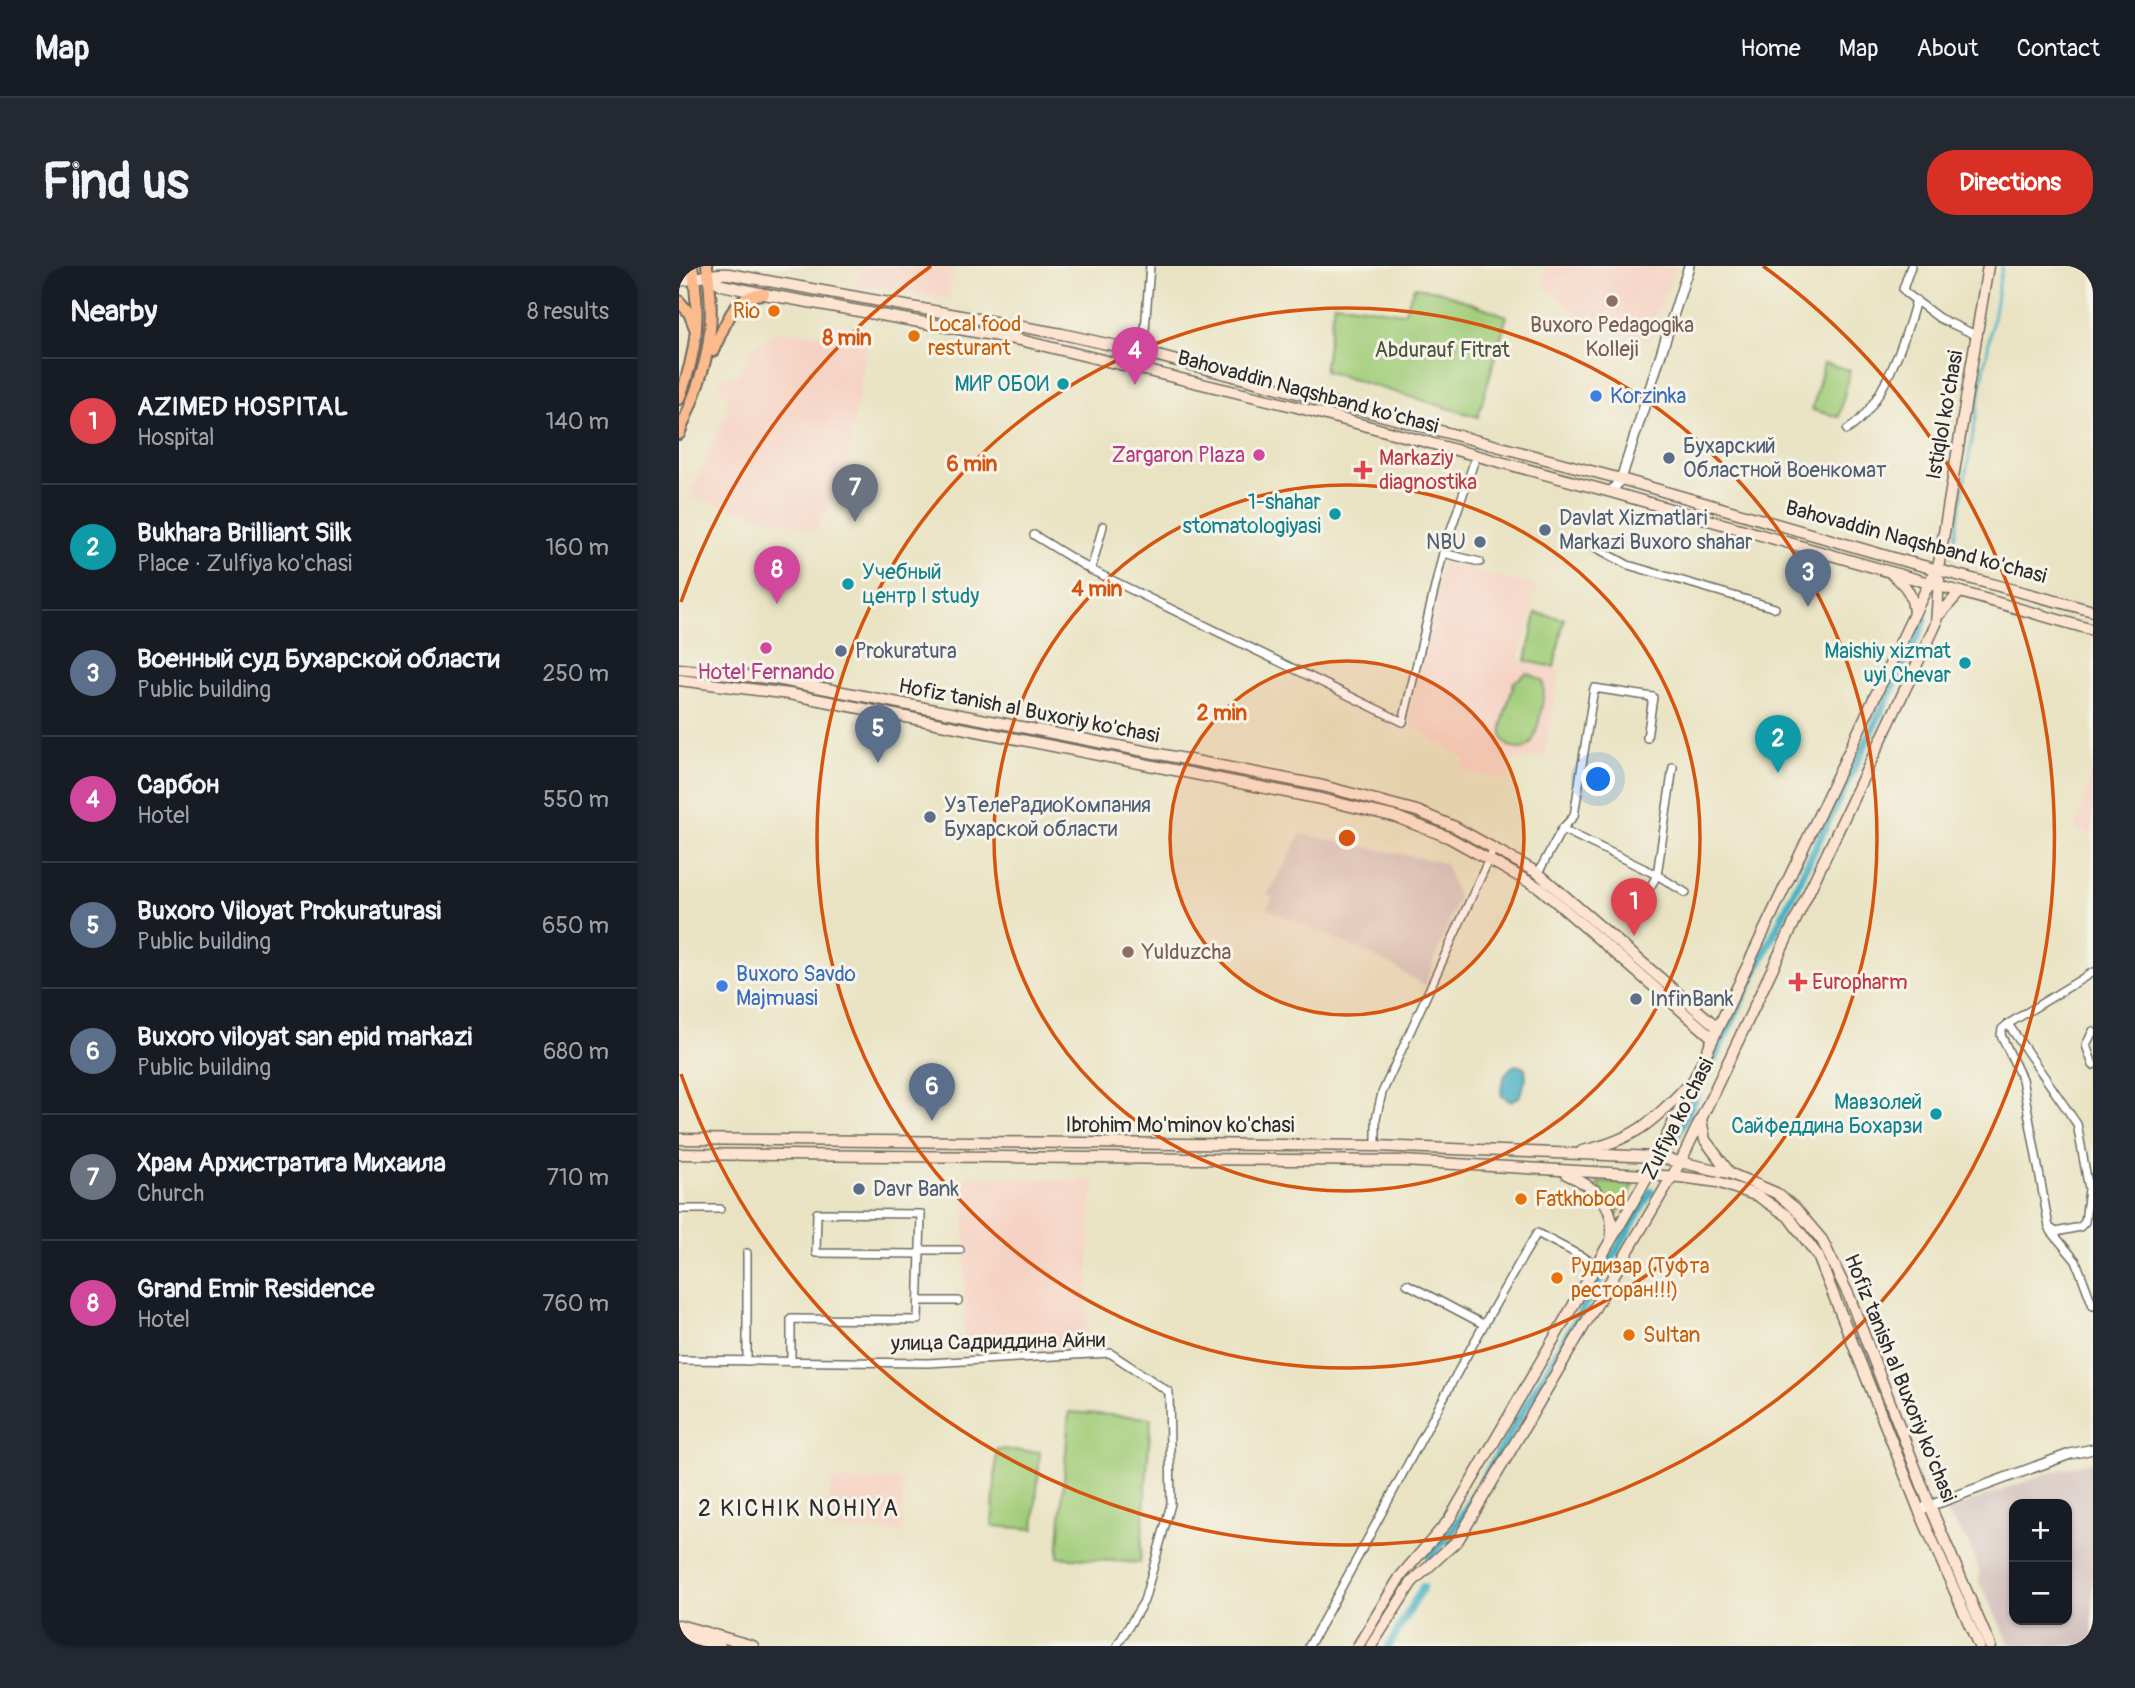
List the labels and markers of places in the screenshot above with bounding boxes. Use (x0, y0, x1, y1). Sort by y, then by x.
marker: Buxoro Pedagogika Kolleji (1604, 293, 1620, 309)
place label: Rio (733, 298, 760, 325)
marker: Rio (766, 303, 782, 319)
place label: Local food resturant (928, 311, 1021, 362)
place label: Buxoro Pedagogika Kolleji (1530, 312, 1694, 363)
pin: 4 (1112, 327, 1158, 385)
marker: Local food resturant (906, 328, 922, 344)
place label: МИР ОБОИ (954, 371, 1049, 398)
marker: МИР ОБОИ (1055, 376, 1071, 392)
place label: Korzinka (1610, 383, 1686, 410)
marker: Korzinka (1588, 388, 1604, 404)
place label: Бухарский Областной Военкомат (1683, 433, 1887, 484)
place label: Zargaron Plaza (1111, 442, 1245, 469)
place label: Markaziy diagnostika (1379, 445, 1477, 496)
marker: Zargaron Plaza (1251, 447, 1267, 463)
marker: Бухарский Областной Военкомат (1661, 450, 1677, 466)
marker: Markaziy diagnostika (1353, 460, 1373, 480)
pin: 7 (832, 464, 878, 522)
place label: 1-shahar stomatologiyasi (1183, 489, 1321, 540)
place label: Davlat Xizmatlari Markazi Buxoro shahar (1559, 505, 1753, 556)
marker: 1-shahar stomatologiyasi (1327, 506, 1343, 522)
marker: Davlat Xizmatlari Markazi Buxoro shahar (1537, 522, 1553, 538)
place label: NBU (1426, 529, 1466, 556)
marker: NBU (1472, 534, 1488, 550)
pin: 8 (754, 546, 800, 604)
pin: 3 (1785, 549, 1831, 607)
place label: Учебный центр I study (862, 559, 979, 610)
marker: Учебный центр I study (840, 576, 856, 592)
place label: Prokuratura (855, 638, 957, 665)
place label: Maishiy xizmat uyi Chevar (1824, 638, 1952, 689)
marker: Hotel Fernando (758, 640, 774, 656)
marker: Prokuratura (833, 643, 849, 659)
marker: Maishiy xizmat uyi Chevar (1957, 655, 1973, 671)
place label: Hotel Fernando (698, 659, 834, 686)
pin: 5 (855, 705, 901, 763)
pin: 2 (1755, 715, 1801, 773)
place label: УзТелеРадиоКомпания Бухарской области (944, 792, 1151, 843)
marker: УзТелеРадиоКомпания Бухарской области (922, 809, 938, 825)
centre of rings (1335, 826, 1359, 850)
pin: 1 (1611, 878, 1657, 936)
place label: Yulduzcha (1141, 939, 1231, 966)
marker: Yulduzcha (1120, 944, 1136, 960)
place label: Buxoro Savdo Majmuasi (736, 961, 856, 1012)
place label: Europharm (1812, 969, 1908, 996)
marker: Europharm (1790, 974, 1806, 990)
marker: Buxoro Savdo Majmuasi (714, 978, 730, 994)
place label: InfinBank (1650, 986, 1734, 1013)
marker: InfinBank (1628, 991, 1644, 1007)
pin: 6 (909, 1063, 955, 1121)
place label: Мавзолей Сайфеддина Бохарзи (1731, 1089, 1922, 1140)
marker: Мавзолей Сайфеддина Бохарзи (1928, 1106, 1944, 1122)
place label: Davr Bank (873, 1176, 959, 1203)
marker: Davr Bank (851, 1181, 867, 1197)
place label: Fatkhobod (1535, 1186, 1626, 1213)
marker: Fatkhobod (1513, 1191, 1529, 1207)
place label: Рудизар (Туфта ресторан!!!) (1571, 1253, 1709, 1304)
marker: Рудизар (Туфта ресторан!!!) (1549, 1270, 1565, 1286)
place label: Sultan (1643, 1322, 1700, 1349)
marker: Sultan (1621, 1327, 1637, 1343)

